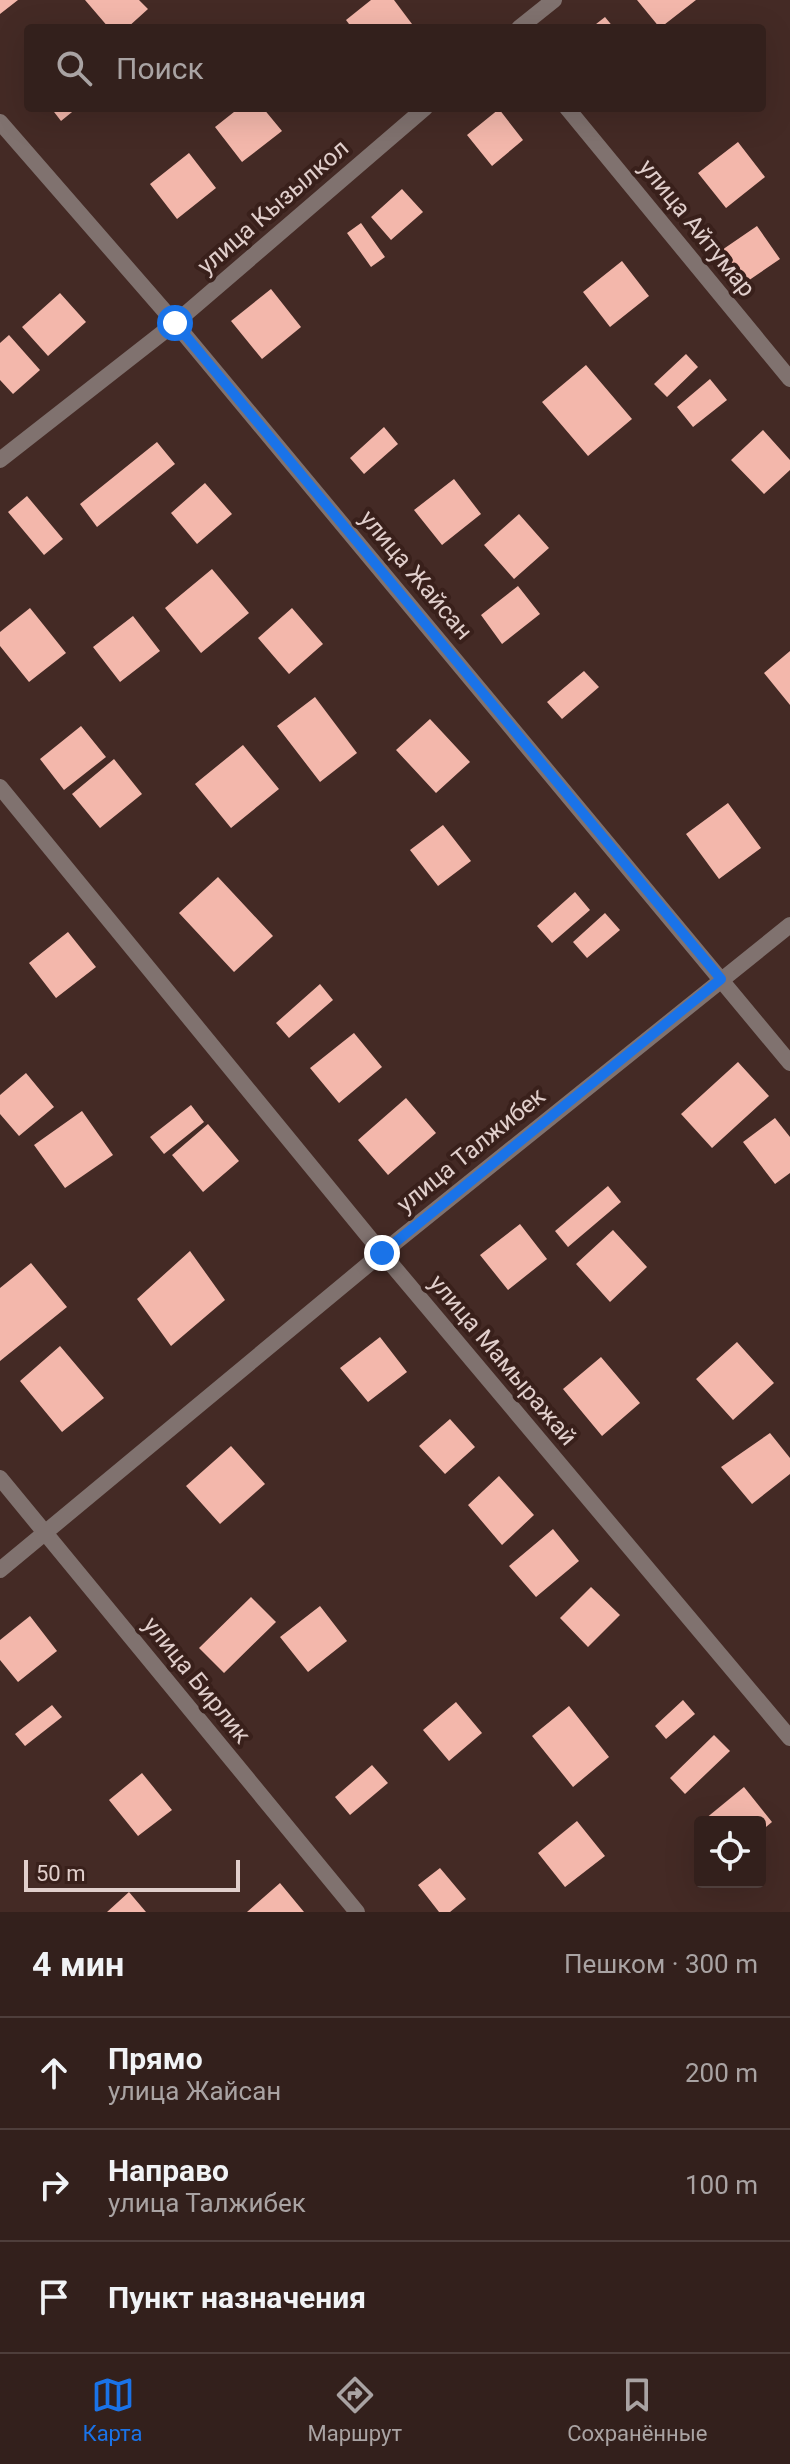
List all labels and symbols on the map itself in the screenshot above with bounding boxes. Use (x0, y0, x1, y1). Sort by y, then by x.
street label: улица Кызылкол (192, 134, 354, 280)
street label: улица Айтумар (633, 154, 761, 302)
route start (157, 305, 193, 341)
street label: улица Жайсан (354, 505, 478, 645)
street label: улица Талжибек (391, 1082, 551, 1218)
route end (364, 1235, 400, 1271)
street label: улица Мамыражай (423, 1269, 583, 1451)
street label: улица Бирлик (137, 1611, 257, 1749)
scale bar (24, 1856, 240, 1892)

